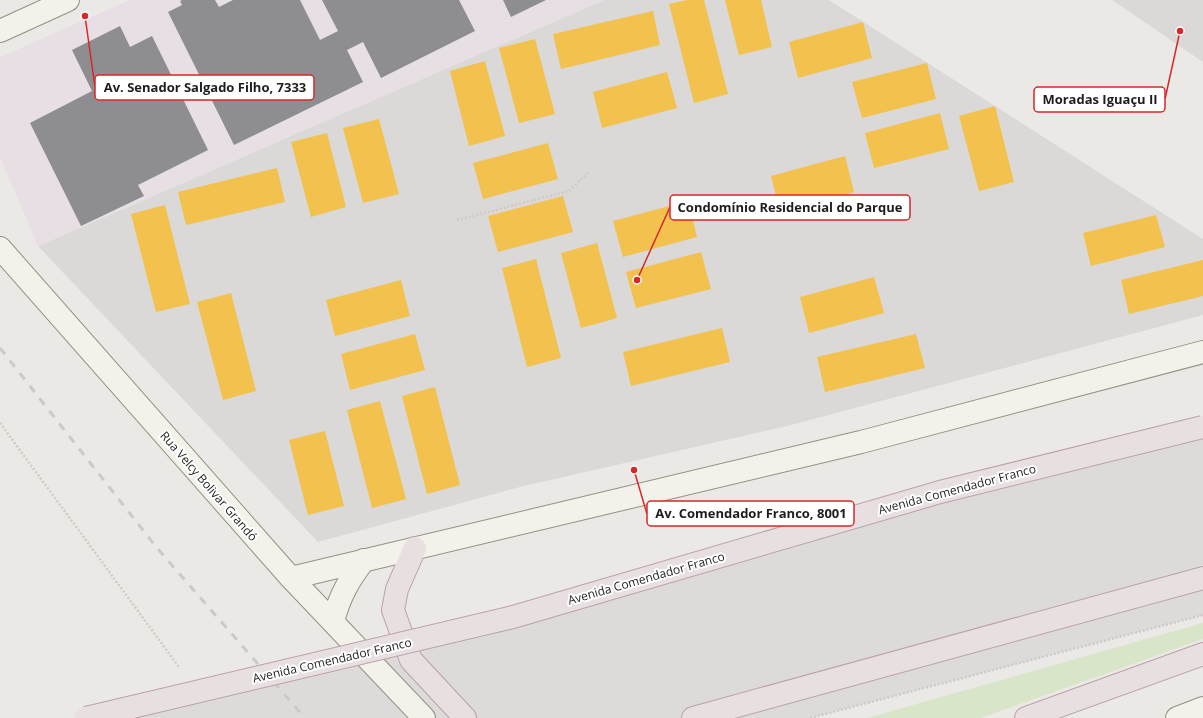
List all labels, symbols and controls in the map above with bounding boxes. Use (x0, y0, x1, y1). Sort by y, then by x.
callout: Av. Senador Salgado Filho, 7333 (95, 75, 314, 100)
text: Av. Senador Salgado Filho, 7333 (104, 78, 306, 96)
callout: Moradas Iguaçu II (1034, 87, 1165, 112)
text: Moradas Iguaçu II (1042, 90, 1158, 108)
callout: Condomínio Residencial do Parque (670, 195, 910, 220)
text: Condomínio Residencial do Parque (678, 198, 903, 216)
street label: Rua Velcy Bolivar Grandó (157, 427, 261, 545)
street label: Avenida Comendador Franco (876, 460, 1038, 518)
callout: Av. Comendador Franco, 8001 (647, 501, 854, 526)
text: Av. Comendador Franco, 8001 (655, 504, 847, 522)
street label: Avenida Comendador Franco (566, 547, 726, 609)
street label: Avenida Comendador Franco (251, 633, 413, 687)

